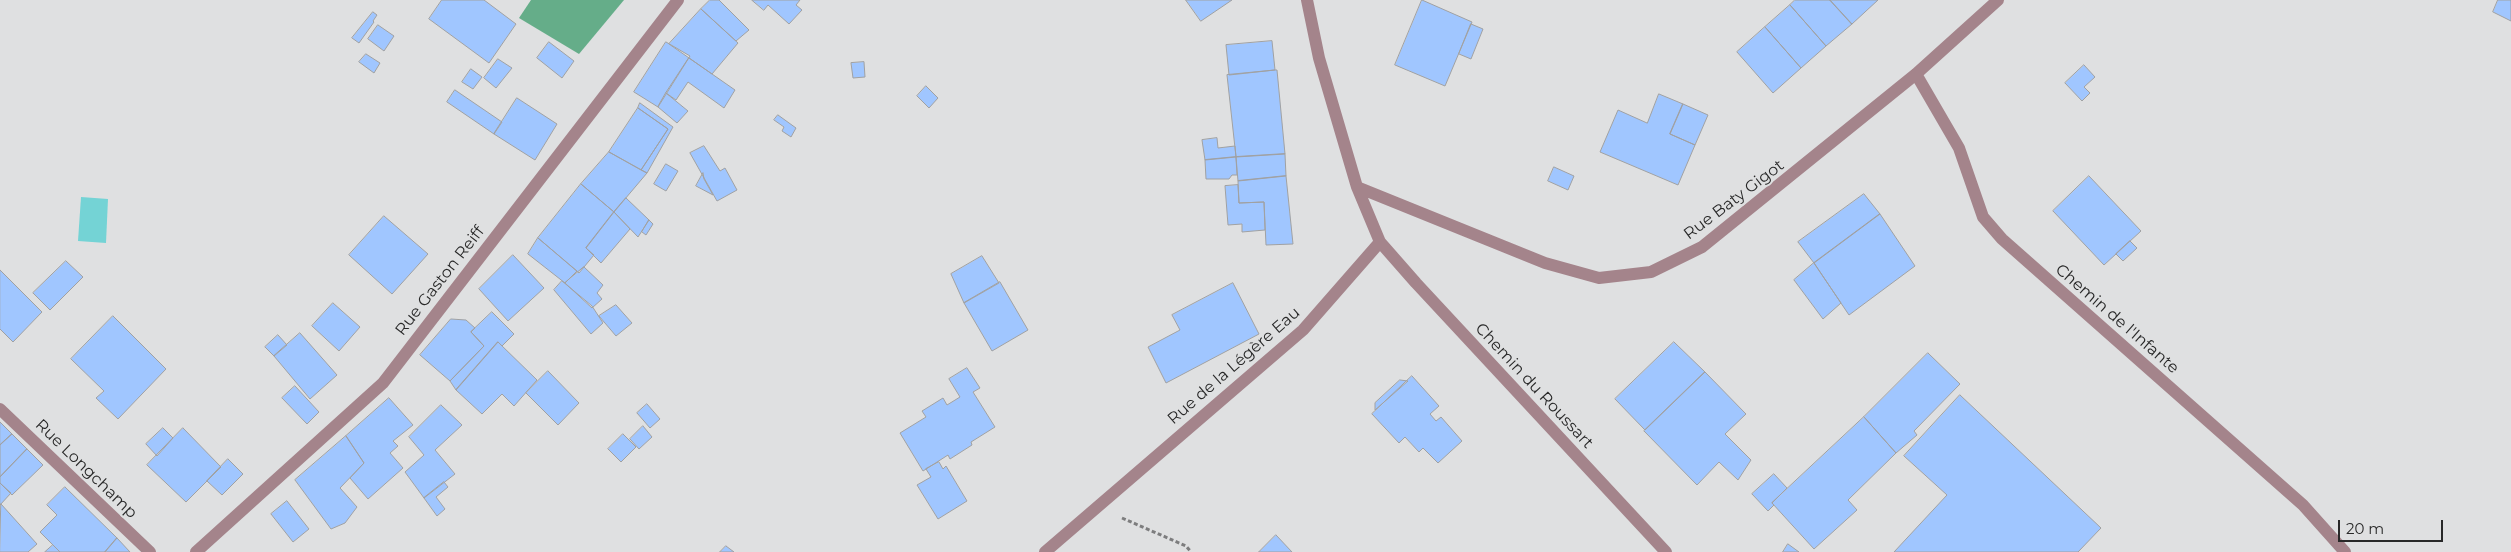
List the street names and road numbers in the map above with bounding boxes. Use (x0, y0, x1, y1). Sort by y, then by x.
street label: Rue Baty Gigot (1680, 156, 1788, 244)
street label: Rue Gaston Reiff (391, 223, 489, 339)
street label: Chemin de l'Infante (2051, 260, 2183, 378)
street label: Rue de la Légère Eau (1164, 303, 1304, 429)
street label: Chemin du Roussart (1471, 319, 1597, 453)
street label: Rue Longchamp (31, 415, 141, 523)

